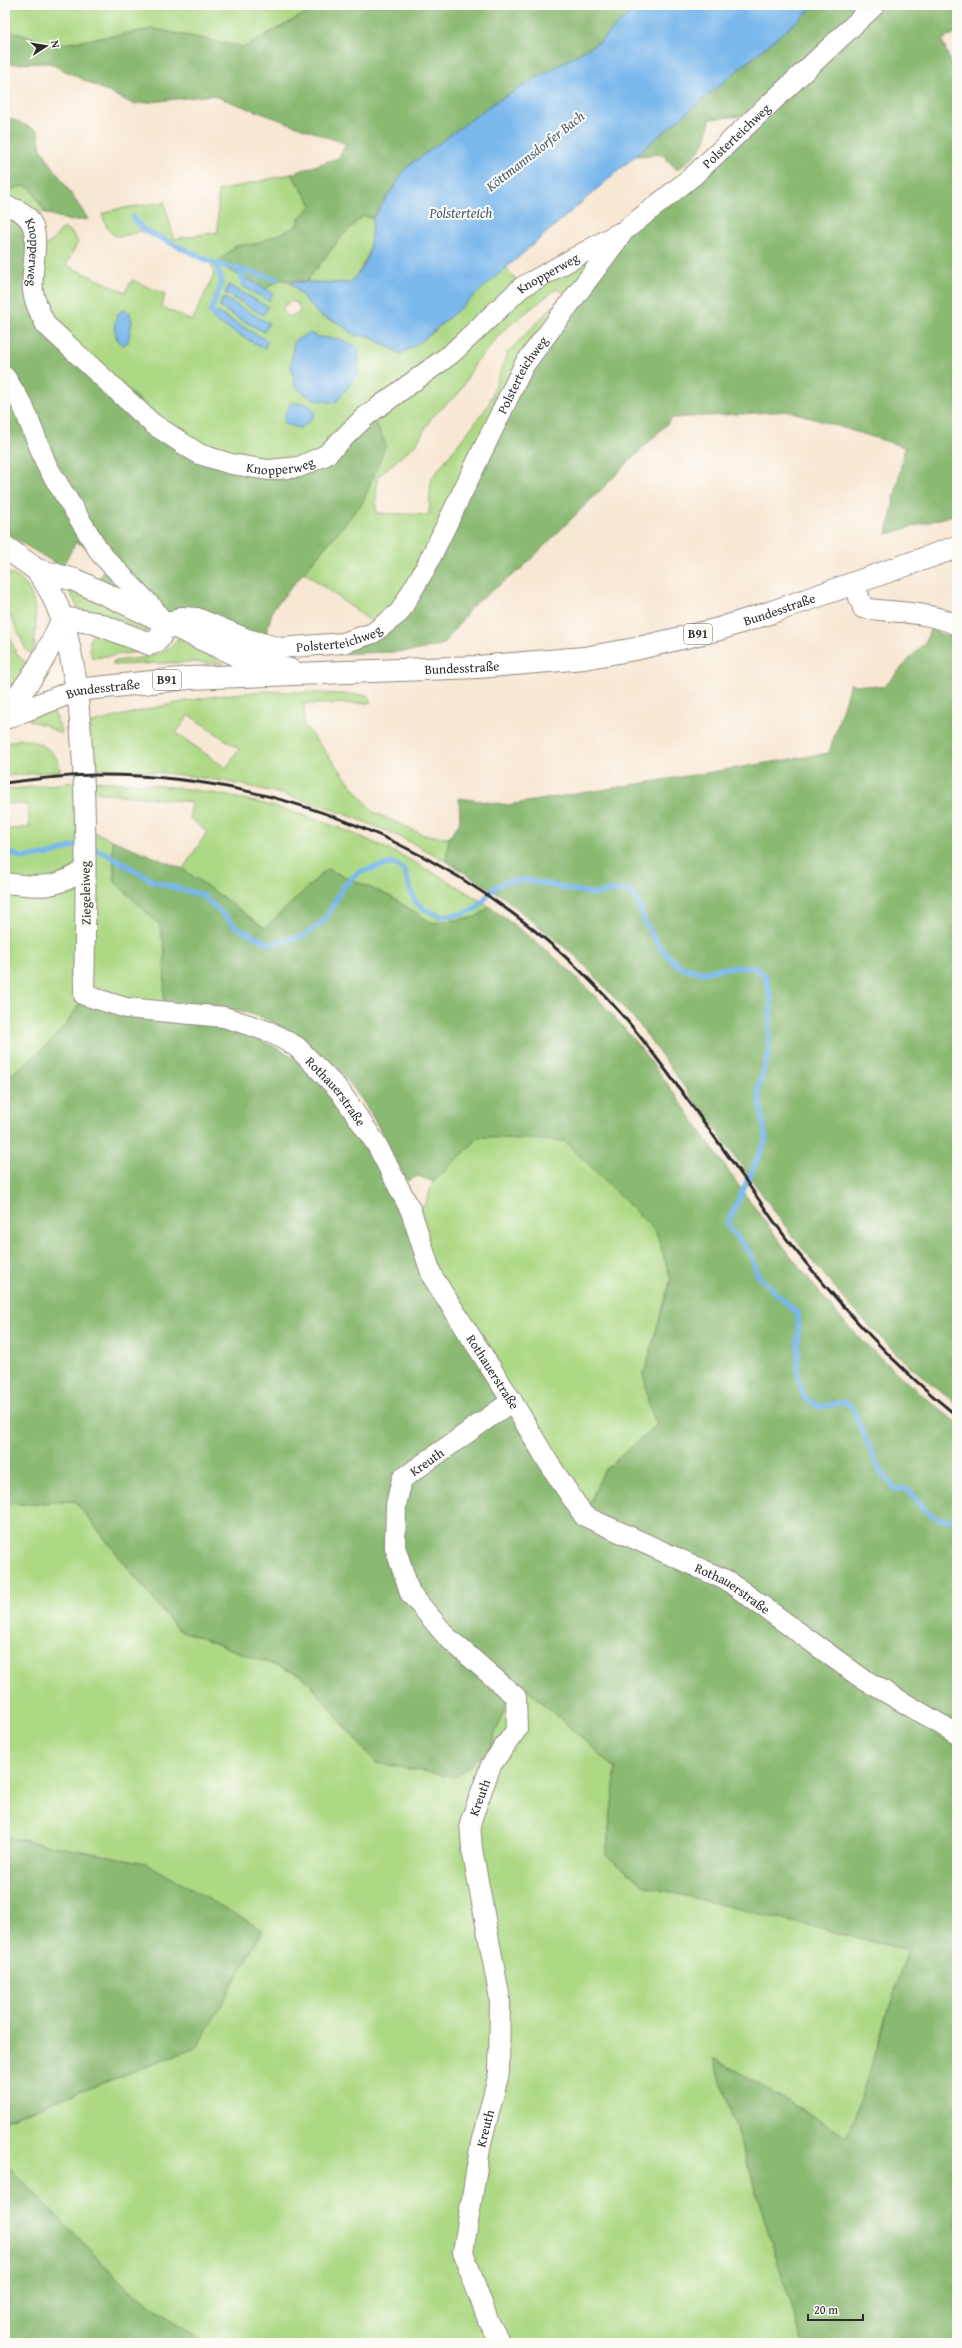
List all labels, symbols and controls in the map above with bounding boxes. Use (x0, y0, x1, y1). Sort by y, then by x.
north arrow (26, 26, 66, 66)
text: N (47, 39, 65, 50)
street label: Polsterteichweg (698, 99, 775, 173)
water label: Köttmannsdorfer Bach (481, 106, 589, 197)
water label: Polsterteich (429, 203, 492, 223)
street label: Knopperweg (20, 214, 44, 287)
street label: Knopperweg (512, 248, 583, 298)
street label: Polsterteichweg (493, 332, 553, 417)
street label: Knopperweg (245, 452, 318, 480)
street label: Bundesstraße (741, 589, 818, 631)
street label: Polsterteichweg (295, 620, 386, 657)
road number: B91 (684, 624, 712, 644)
street label: Bundesstraße (424, 656, 500, 679)
road number: B91 (153, 670, 181, 690)
street label: Bundesstraße (63, 674, 141, 704)
street label: Ziegeleiweg (75, 860, 96, 925)
street label: Rothauerstraße (301, 1052, 370, 1130)
street label: Rothauerstraße (462, 1331, 524, 1413)
street label: Kreuth (406, 1443, 448, 1481)
street label: Rothauerstraße (692, 1558, 774, 1619)
street label: Kreuth (464, 1776, 495, 1819)
street label: Kreuth (471, 2107, 499, 2149)
scale bar (808, 2296, 863, 2322)
text: 20 m (814, 2301, 838, 2318)

